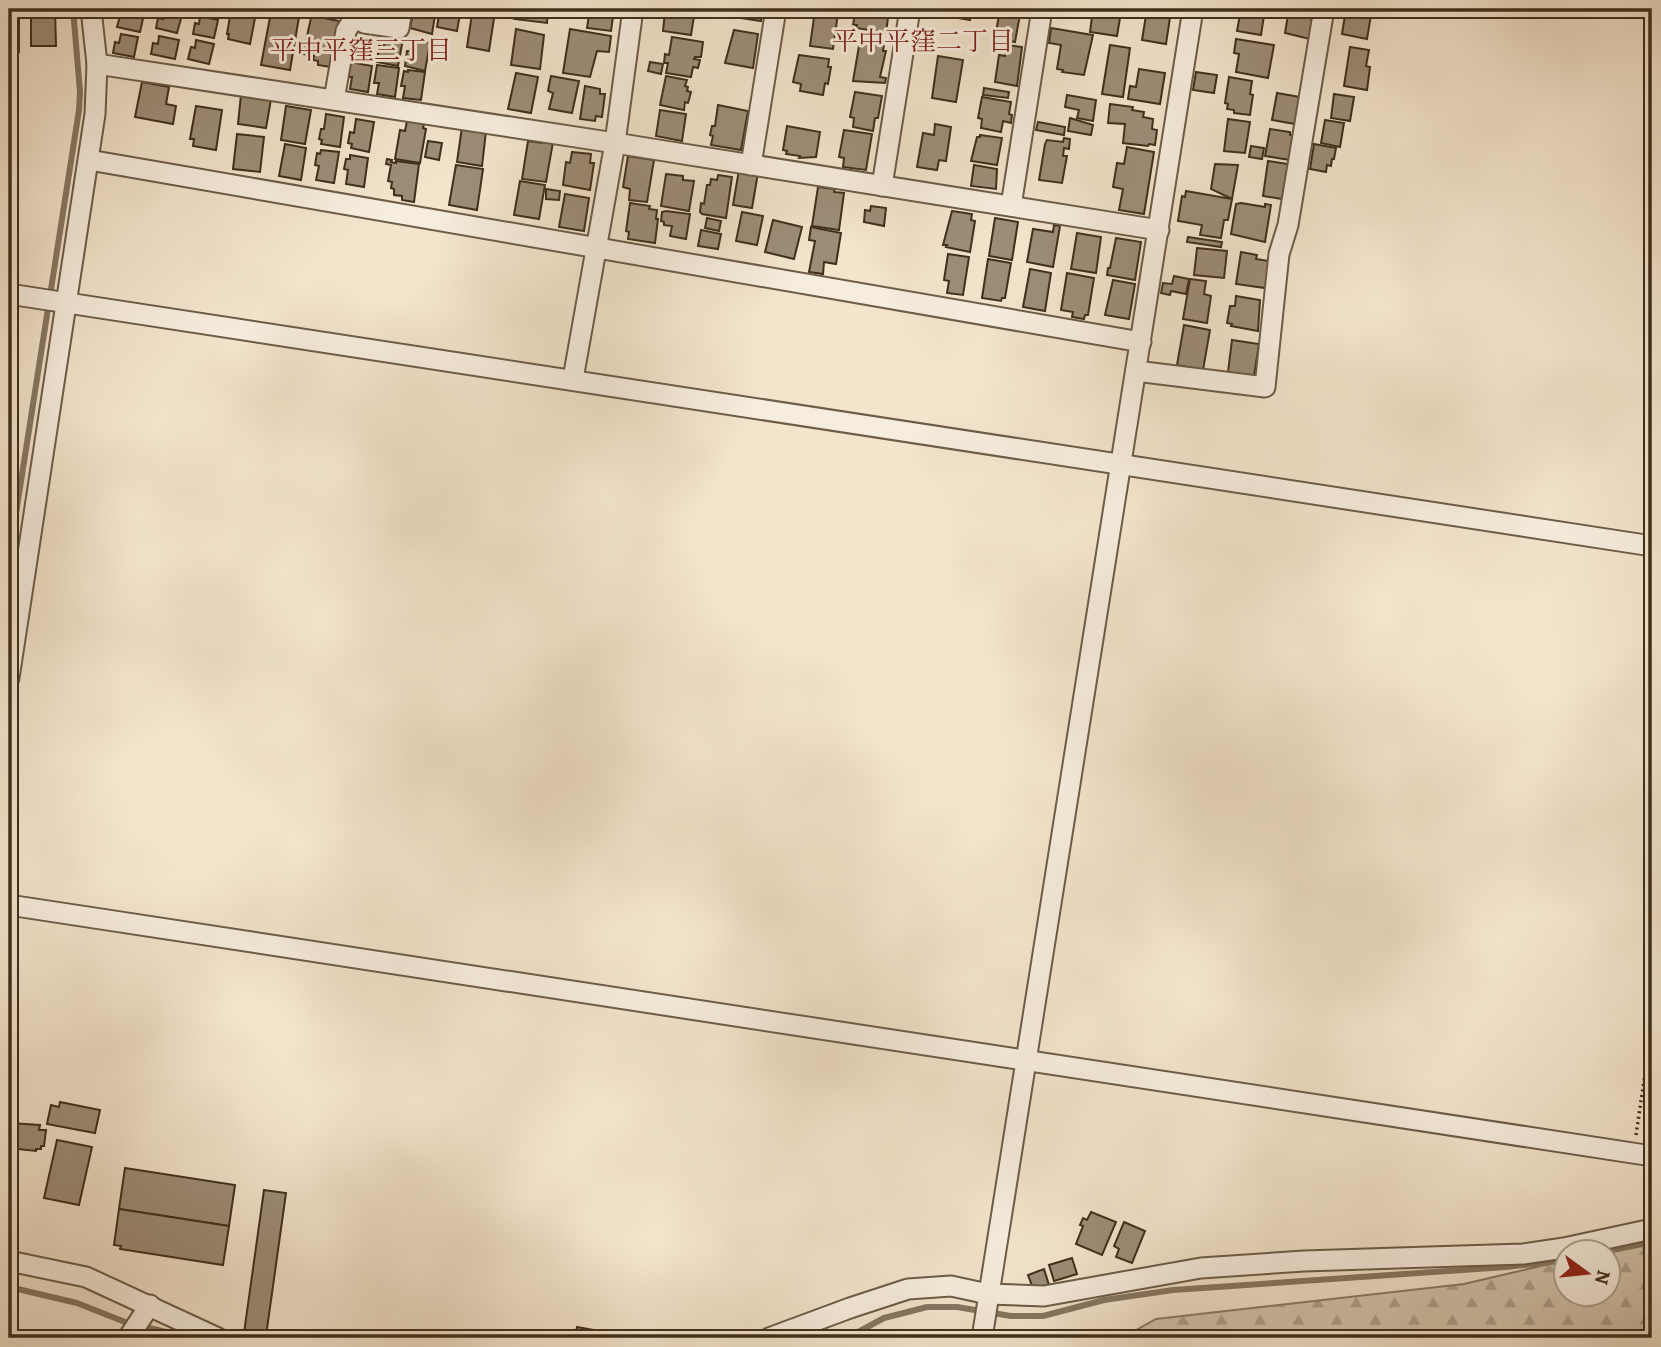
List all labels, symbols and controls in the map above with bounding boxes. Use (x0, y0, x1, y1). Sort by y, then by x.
district label: 平中平窪二丁目 (832, 24, 1014, 59)
district label: 平中平窪三丁目 (270, 33, 452, 68)
north arrow (1552, 1238, 1622, 1308)
text: N (1588, 1267, 1617, 1287)

